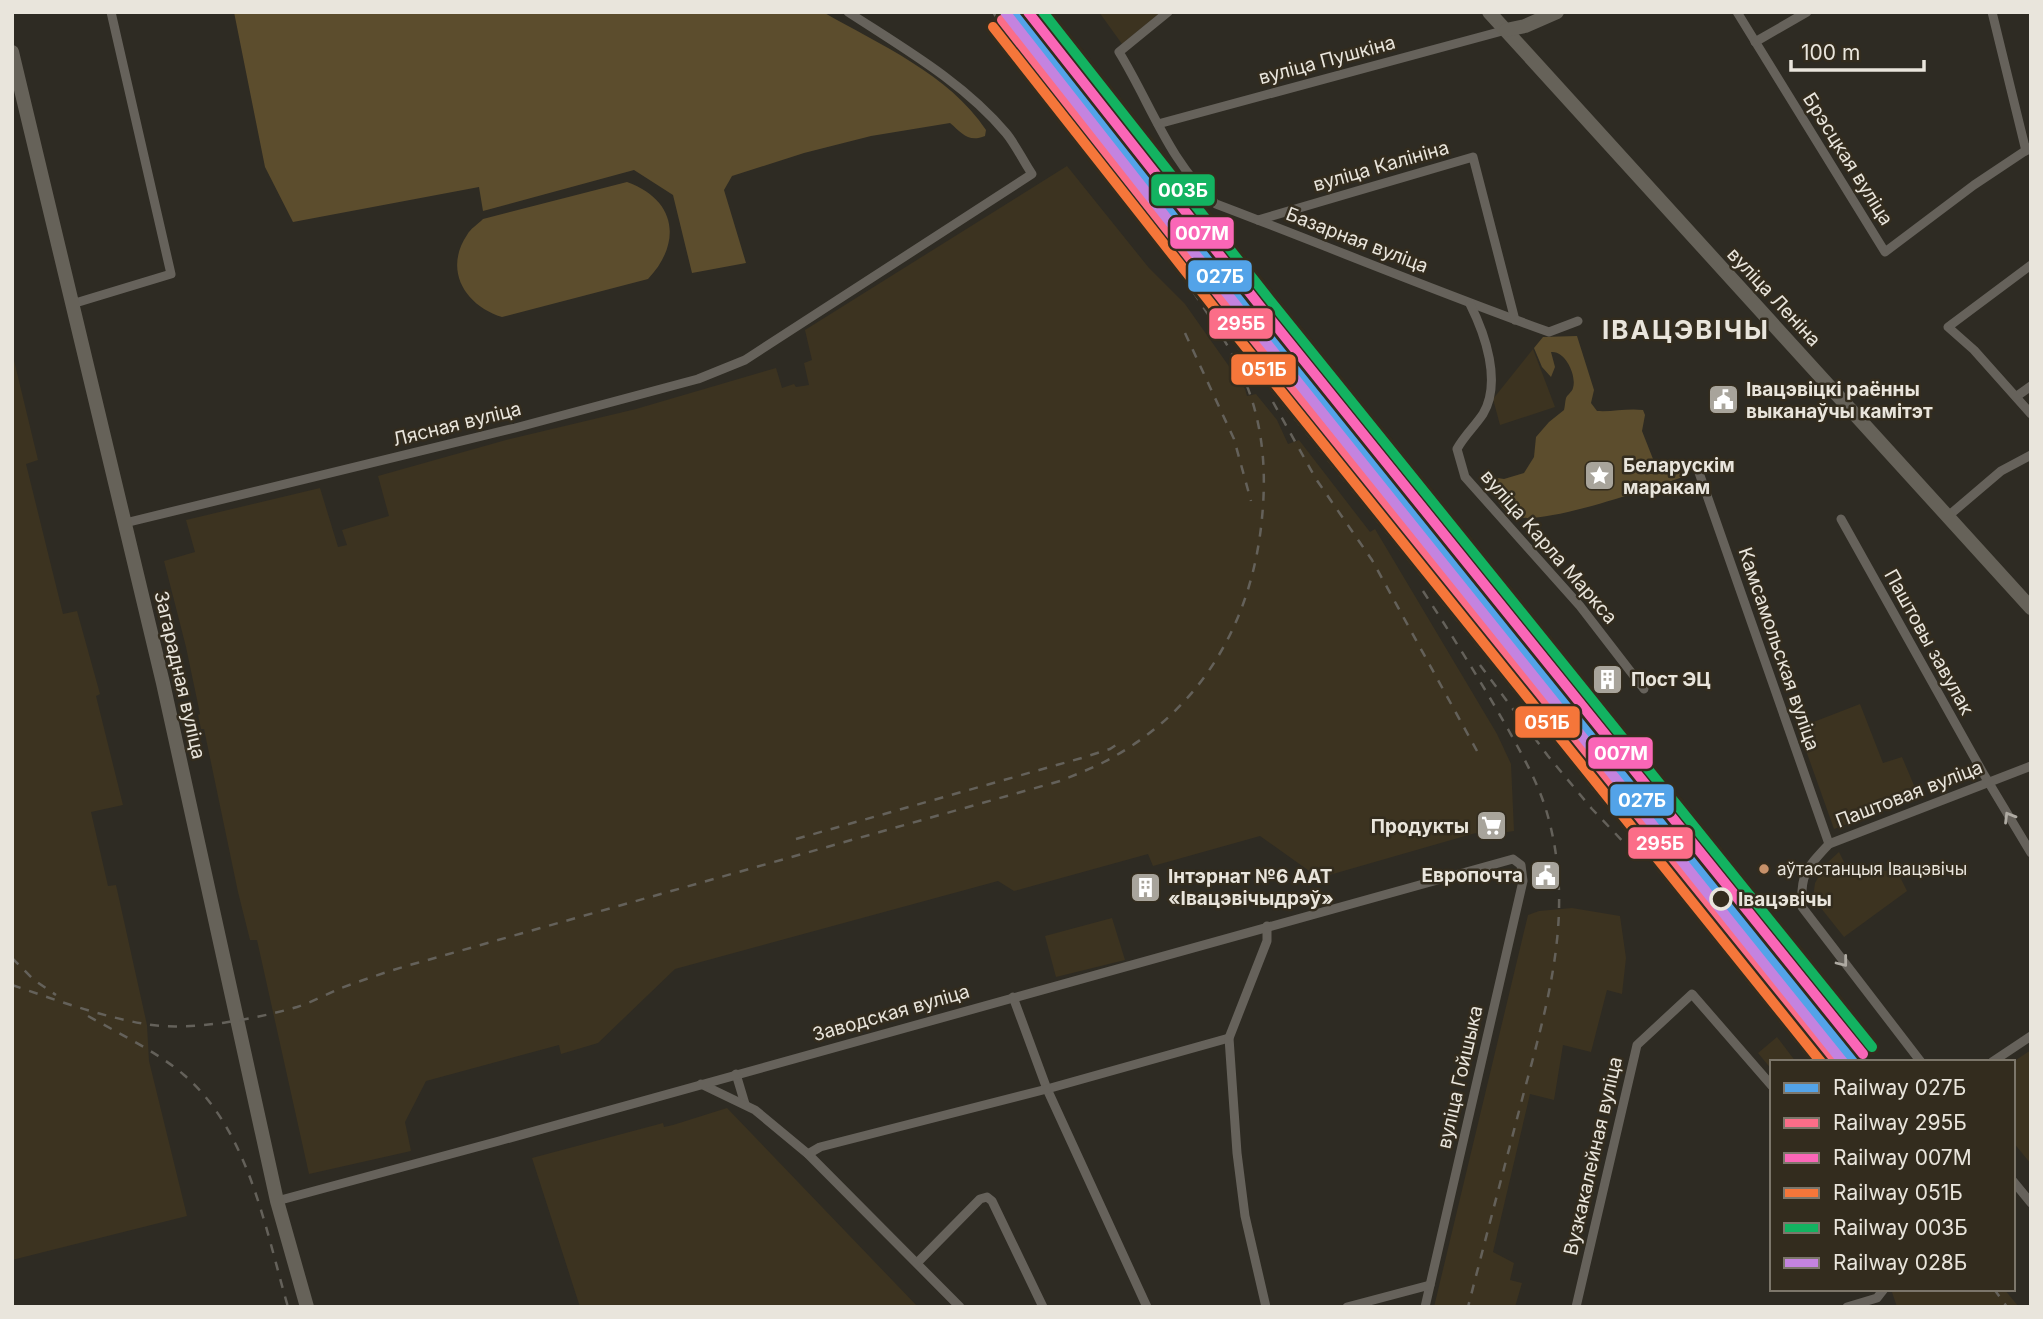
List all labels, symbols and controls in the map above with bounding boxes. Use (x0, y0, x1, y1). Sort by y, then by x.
scale bar (1791, 28, 1924, 72)
street label: вуліца Пушкіна (1256, 31, 1398, 89)
text: 100 m (1801, 40, 1860, 65)
street label: Брэсцкая вуліца (1798, 89, 1898, 229)
street label: вуліца Калініна (1310, 136, 1452, 196)
line badge: 003Б (1150, 173, 1216, 207)
text: 003Б (1158, 179, 1208, 202)
street label: Базарная вуліца (1283, 202, 1431, 278)
line badge: 007М (1169, 216, 1235, 250)
text: 007М (1175, 222, 1229, 245)
street label: вуліца Леніна (1722, 243, 1826, 351)
line badge: 027Б (1187, 259, 1253, 293)
text: 027Б (1196, 265, 1244, 288)
line badge: 295Б (1208, 307, 1274, 340)
text: 295Б (1217, 312, 1265, 335)
district label: ІВАЦЭВІЧЫ (1602, 314, 1770, 345)
line badge: 051Б (1230, 353, 1297, 386)
text: 051Б (1241, 358, 1287, 381)
place label: Івацэвіцкі раённы выканаўчы камітэт (1746, 378, 1933, 423)
public building icon: Івацэвіцкі раённы выканаўчы камітэт (1706, 383, 1740, 417)
street label: Лясная вуліца (390, 397, 524, 451)
place label: Беларускім маракам (1623, 454, 1735, 499)
place icon: Беларускім маракам (1583, 459, 1617, 493)
street label: вуліца Карла Маркса (1476, 465, 1622, 629)
street label: Камсамольская вуліца (1733, 544, 1825, 754)
street label: Паштовы завулак (1879, 565, 1979, 719)
street label: Загарадная вуліца (149, 589, 211, 761)
building icon: Пост ЭЦ (1591, 662, 1625, 696)
place label: Пост ЭЦ (1631, 668, 1711, 691)
line badge: 051Б (1514, 705, 1581, 739)
text: 051Б (1524, 711, 1570, 734)
line badge: 007М (1587, 736, 1654, 770)
text: 007М (1594, 742, 1648, 765)
street label: Паштовая вуліца (1832, 755, 1986, 833)
line badge: 027Б (1609, 783, 1675, 817)
text: 027Б (1618, 789, 1666, 812)
supermarket icon: Продукты (1475, 809, 1509, 843)
one-way arrow (2005, 812, 2018, 825)
place label: Продукты (1371, 815, 1469, 838)
line badge: 295Б (1627, 826, 1694, 860)
text: 295Б (1636, 832, 1684, 855)
public building icon: Европочта (1529, 858, 1563, 892)
place label: аўтастанцыя Івацэвічы (1777, 859, 1967, 879)
marker: аўтастанцыя Івацэвічы (1757, 862, 1771, 876)
place label: Европочта (1421, 864, 1523, 887)
place label: Інтэрнат №6 ААТ «Івацэвічыдрэў» (1168, 865, 1334, 910)
building icon: Інтэрнат №6 ААТ «Івацэвічыдрэў» (1128, 870, 1162, 904)
marker: Івацэвічы (1710, 888, 1732, 910)
place label: Івацэвічы (1738, 888, 1832, 911)
one-way arrow (1834, 954, 1847, 966)
street label: Заводская вуліца (810, 980, 972, 1046)
street label: вуліца Гойшыка (1432, 1003, 1488, 1151)
street label: Вузкакалейная вуліца (1559, 1054, 1627, 1258)
legend (1770, 1060, 2015, 1291)
text: Railway 027Б (1833, 1075, 1966, 1100)
text: Railway 295Б (1833, 1110, 1967, 1135)
text: Railway 007М (1833, 1145, 1972, 1170)
text: Railway 051Б (1833, 1180, 1963, 1205)
text: Railway 003Б (1833, 1215, 1968, 1240)
text: Railway 028Б (1833, 1250, 1967, 1275)

